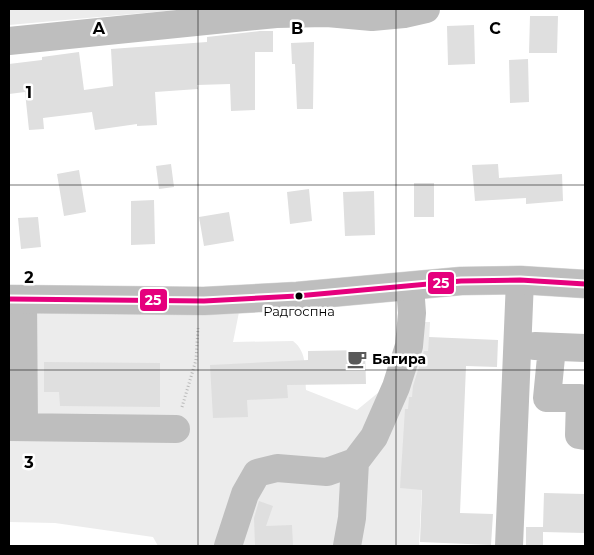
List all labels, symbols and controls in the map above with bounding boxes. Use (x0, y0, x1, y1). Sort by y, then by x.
text: A (92, 19, 106, 38)
text: B (291, 19, 303, 38)
text: C (489, 19, 501, 38)
text: 1 (26, 83, 32, 102)
text: 2 (24, 268, 34, 287)
line badge: 25 (427, 271, 455, 295)
text: 25 (433, 274, 449, 292)
line badge: 25 (139, 288, 168, 312)
text: 25 (145, 291, 161, 309)
marker: Радгоспна (294, 291, 304, 301)
place label: Радгоспна (263, 303, 335, 319)
cafe icon: Багира (346, 348, 368, 370)
place label: Багира (372, 350, 426, 368)
text: 3 (23, 453, 34, 472)

